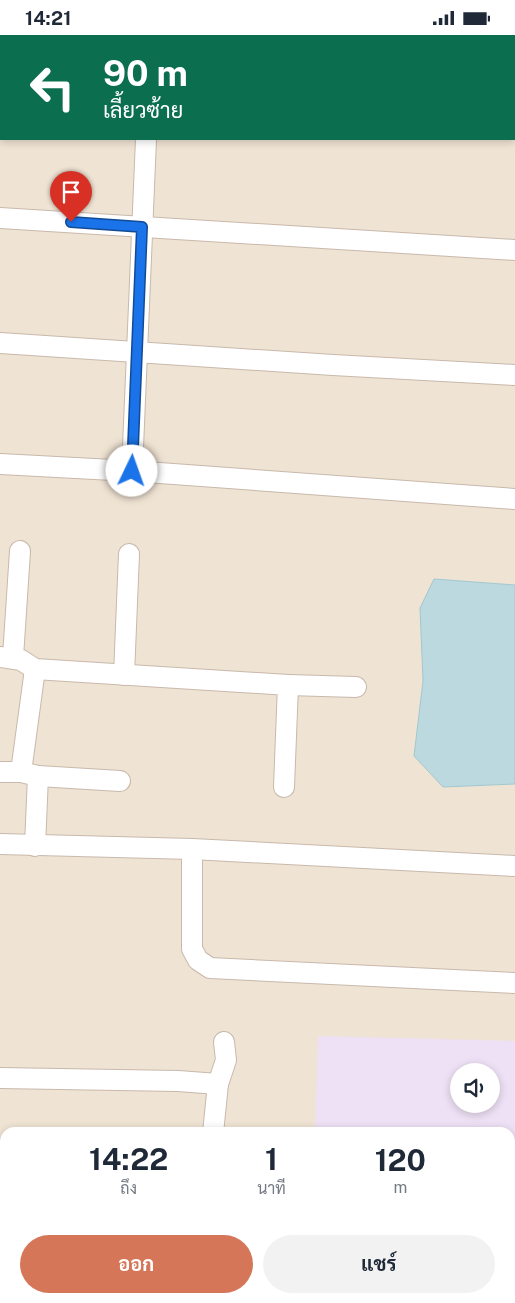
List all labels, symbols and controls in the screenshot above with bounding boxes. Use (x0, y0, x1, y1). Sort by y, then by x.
text: 14:21 (25, 7, 71, 29)
text: 90 m (103, 53, 188, 94)
icon: left (20, 55, 85, 120)
text: เลี้ยวซ้าย (103, 97, 183, 123)
pin (50, 171, 92, 222)
icon: arrive (57, 178, 85, 206)
position arrow (105, 444, 157, 496)
map controls (450, 1063, 500, 1113)
button: sound (450, 1063, 500, 1113)
text: 14:22 (89, 1141, 168, 1177)
text: 1 (265, 1141, 278, 1177)
text: 120 (375, 1142, 426, 1178)
text: m (393, 1178, 407, 1197)
text: ถึง (120, 1179, 137, 1198)
text: นาที (257, 1179, 286, 1198)
button: ออก (20, 1235, 253, 1293)
button: แชร์ (263, 1235, 495, 1293)

